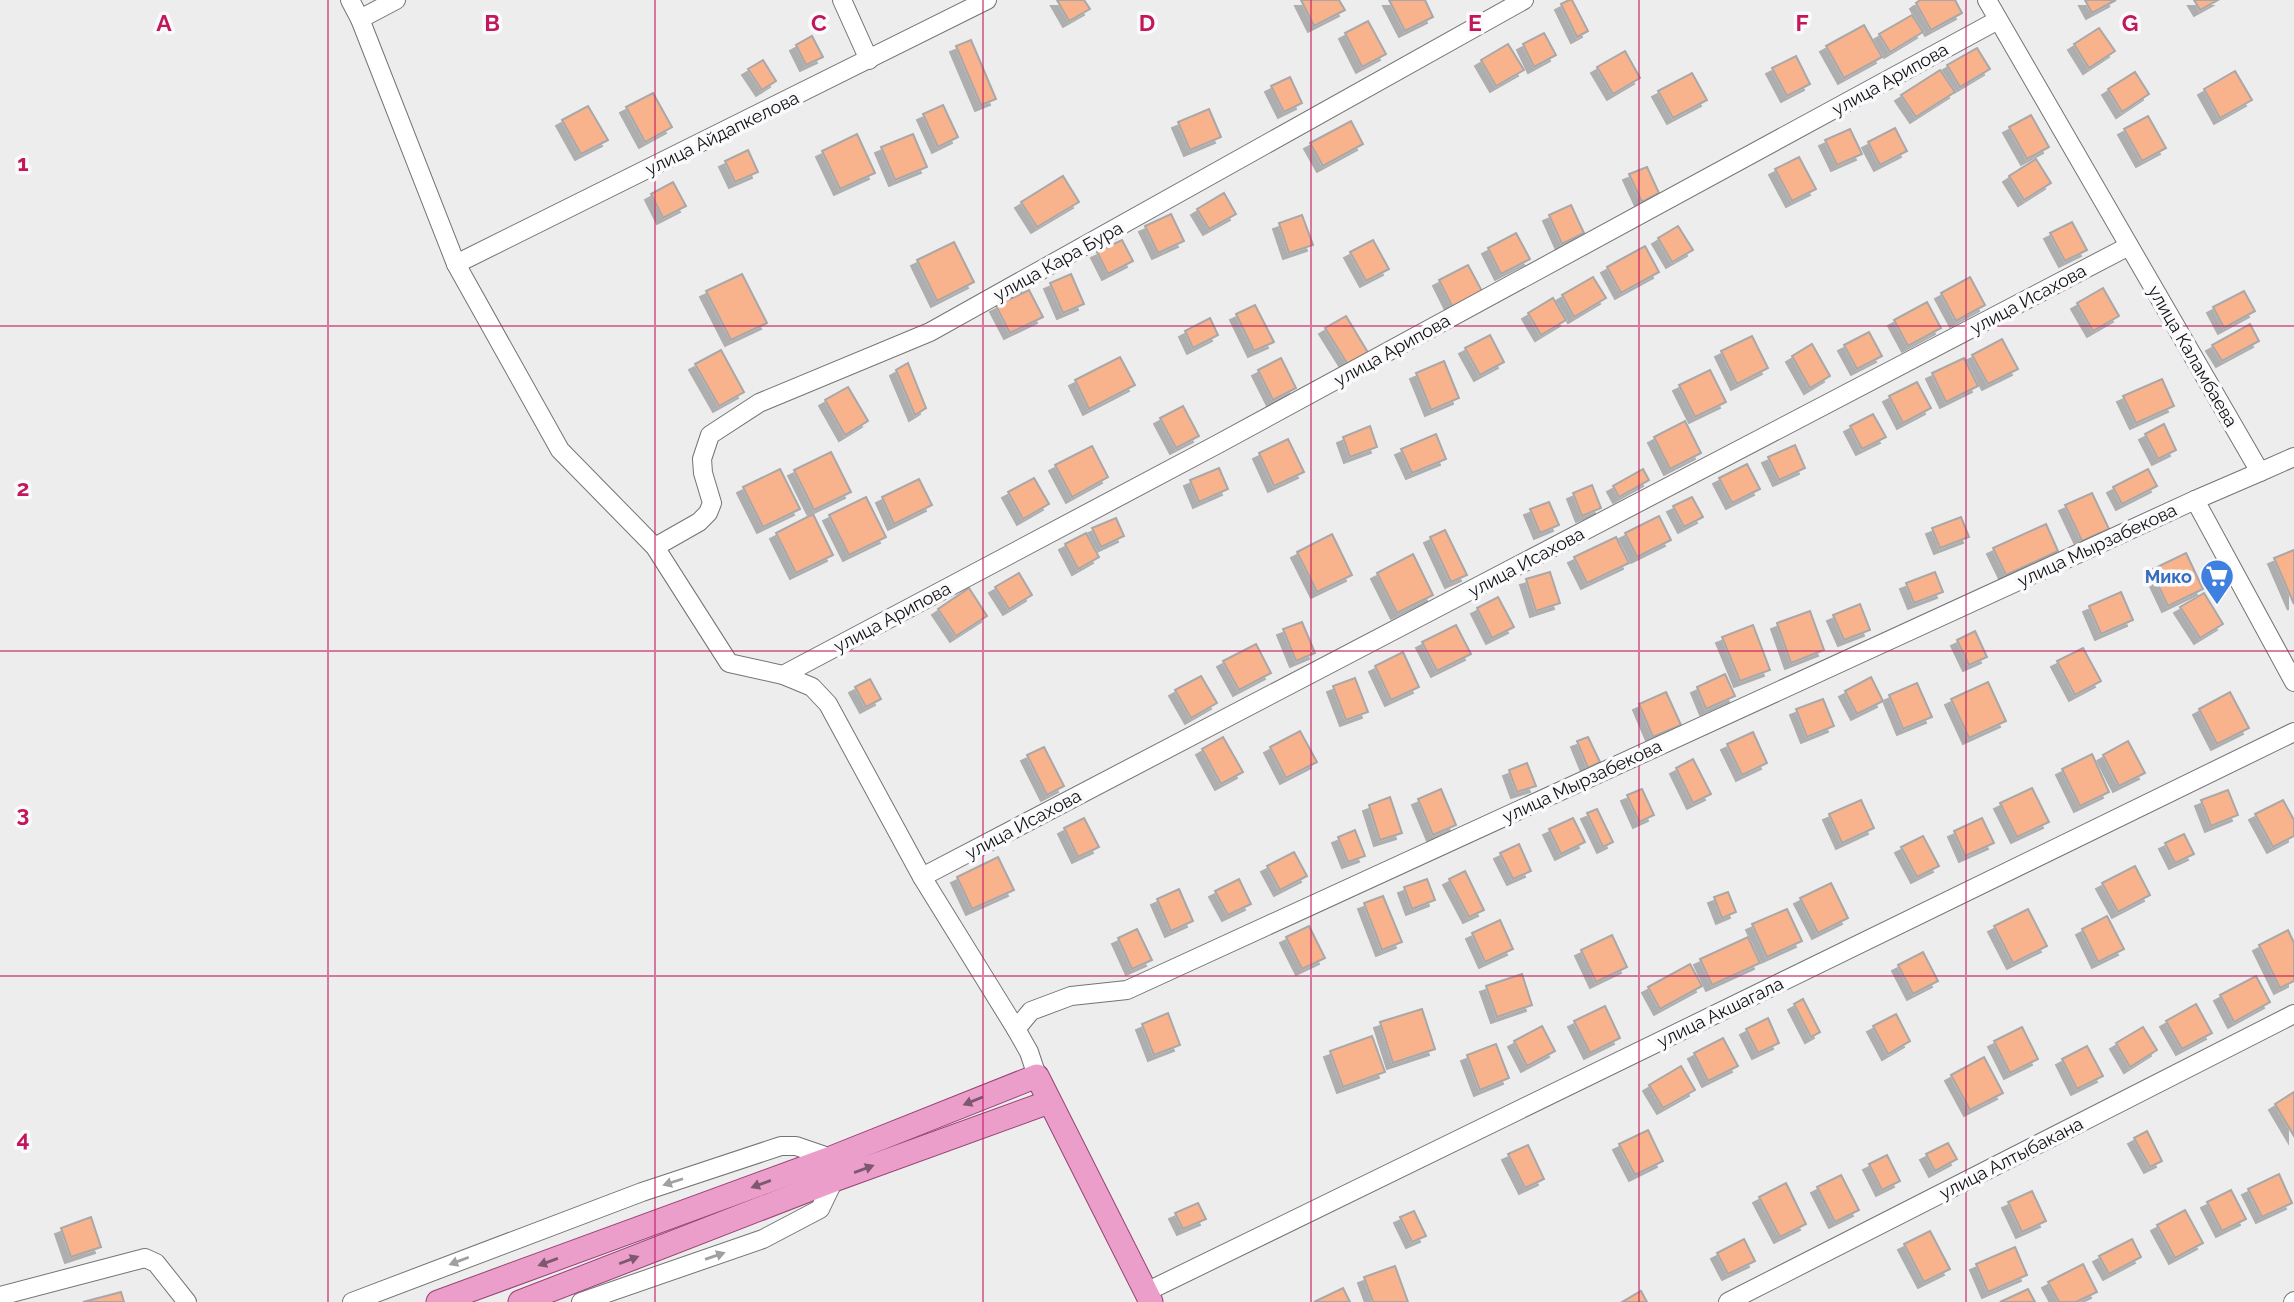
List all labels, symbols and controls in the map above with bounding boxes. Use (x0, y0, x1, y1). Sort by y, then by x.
text: A (156, 9, 172, 36)
text: B (484, 9, 500, 36)
text: C (811, 9, 827, 36)
text: D (1139, 9, 1155, 36)
text: E (1468, 9, 1482, 36)
text: F (1795, 9, 1809, 36)
text: G (2122, 9, 2138, 36)
street label: улица Арипова (1828, 38, 1952, 120)
street label: улица Айдапкелова (642, 87, 802, 179)
text: 1 (17, 149, 29, 176)
street label: улица Кара Бура (990, 217, 1126, 305)
street label: улица Исахова (1967, 260, 2089, 338)
street label: улица Каламбаева (2144, 281, 2242, 431)
street label: улица Арипова (1330, 309, 1454, 391)
text: 2 (17, 474, 29, 501)
street label: улица Мырзабекова (2014, 499, 2180, 591)
street label: улица Исахова (1465, 523, 1587, 601)
supermarket icon: Мико (2198, 557, 2236, 606)
place label: Мико (2145, 566, 2192, 587)
street label: улица Арипова (830, 577, 954, 657)
street label: улица Мырзабекова (1499, 735, 1665, 827)
street label: улица Исахова (962, 785, 1084, 863)
text: 3 (17, 800, 29, 827)
street label: улица Акшагала (1653, 972, 1787, 1052)
one-way arrow (963, 1096, 984, 1107)
street label: улица Алтыбакана (1936, 1113, 2086, 1203)
text: 4 (16, 1125, 30, 1152)
one-way arrow (854, 1163, 875, 1174)
one-way arrow (662, 1177, 683, 1188)
one-way arrow (751, 1178, 772, 1189)
one-way arrow (705, 1250, 726, 1261)
one-way arrow (619, 1255, 640, 1266)
one-way arrow (449, 1256, 470, 1267)
one-way arrow (537, 1257, 558, 1268)

